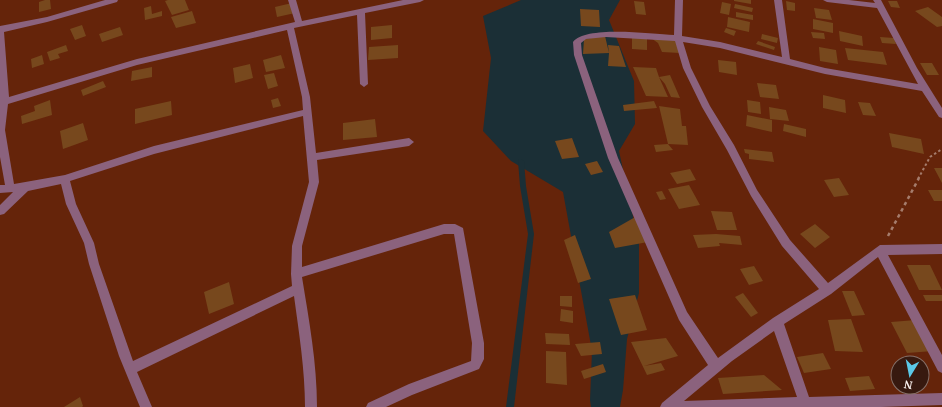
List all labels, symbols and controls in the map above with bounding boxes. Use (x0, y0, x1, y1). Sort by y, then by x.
north arrow (890, 355, 930, 395)
text: N (902, 377, 914, 392)

